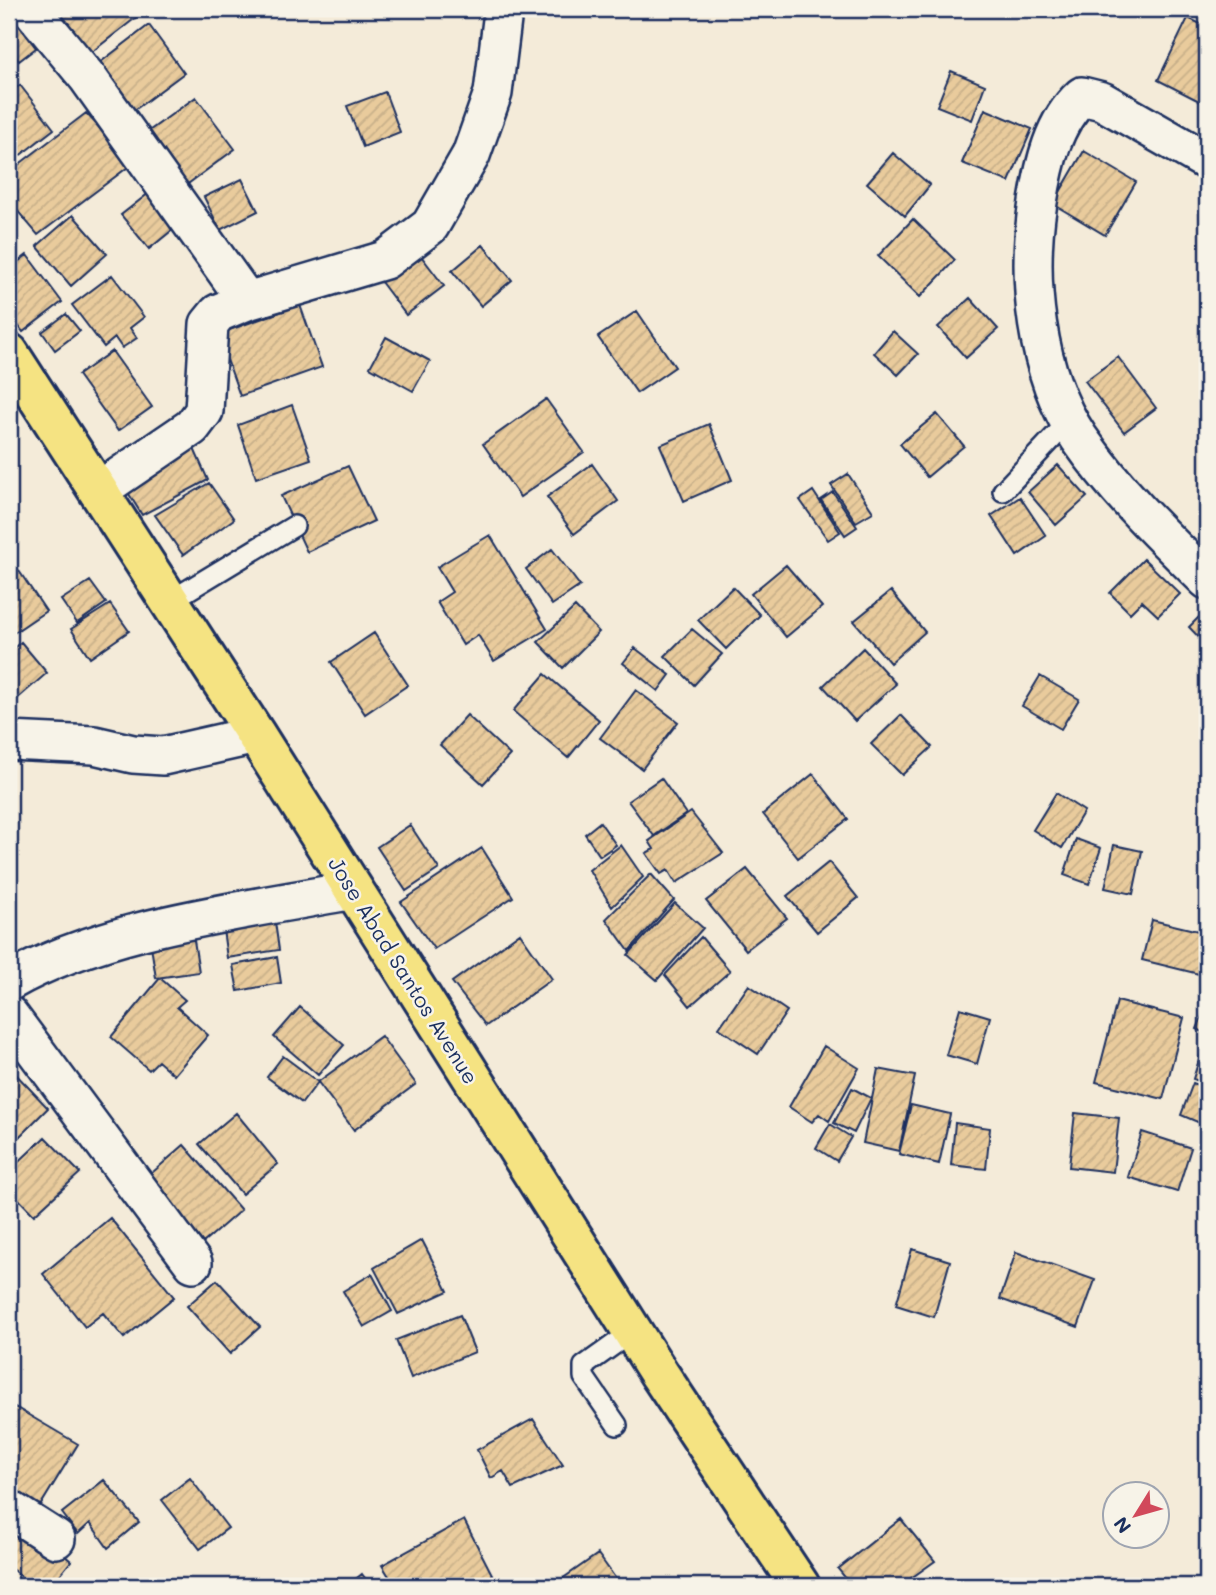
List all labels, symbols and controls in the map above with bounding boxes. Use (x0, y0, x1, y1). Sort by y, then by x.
street label: Jose Abad Santos Avenue (323, 851, 485, 1089)
north arrow (1100, 1480, 1170, 1550)
text: N (1108, 1512, 1136, 1539)

